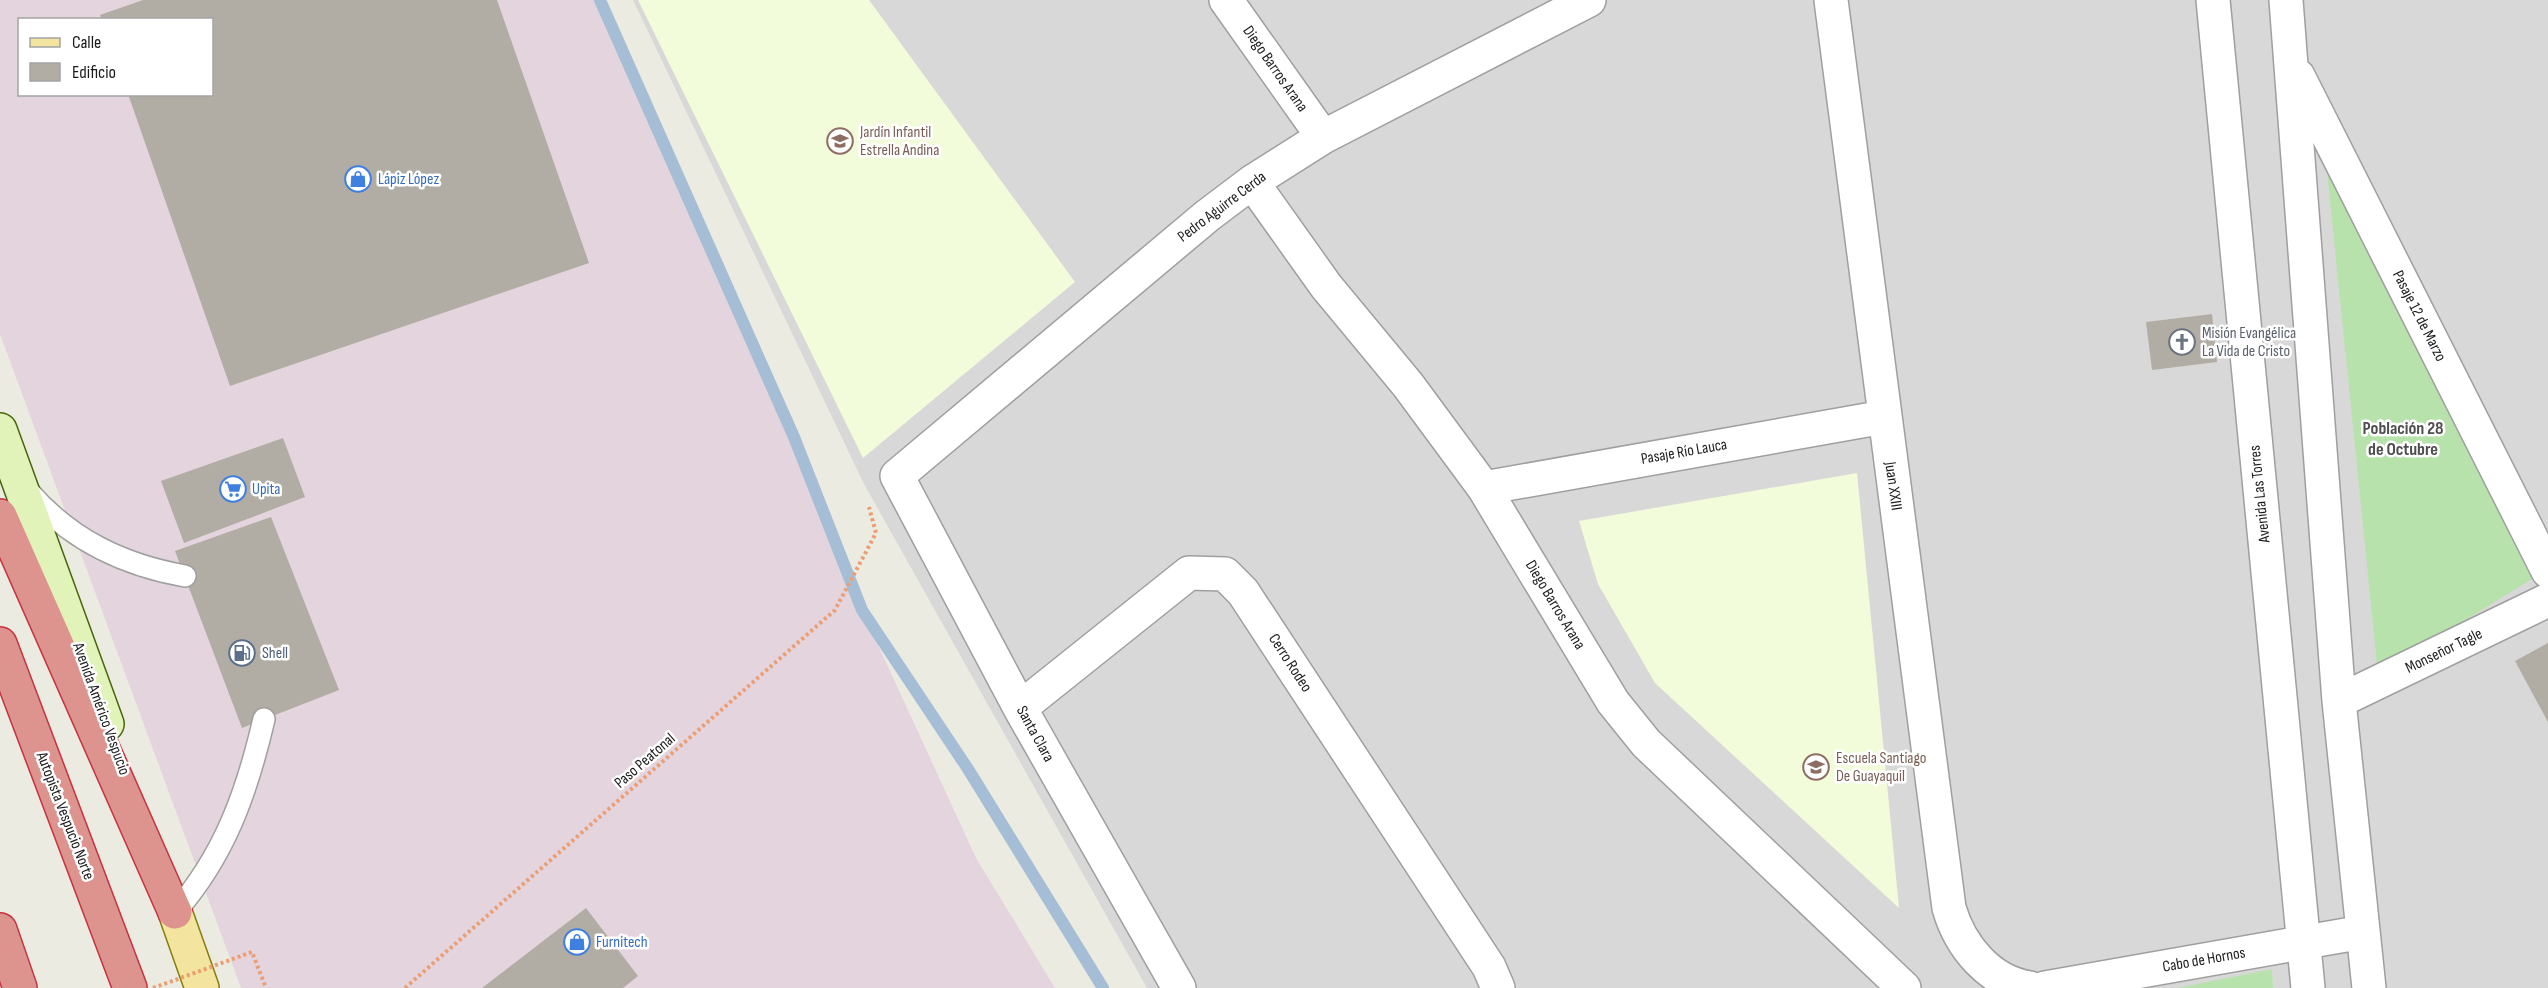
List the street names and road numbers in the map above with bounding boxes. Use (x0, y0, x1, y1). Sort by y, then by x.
street label: Diego Barros Arana (1238, 22, 1312, 116)
street label: Pedro Aguirre Cerda (1174, 168, 1270, 246)
street label: Pasaje 12 de Marzo (2388, 267, 2450, 365)
street label: Pasaje Río Lauca (1639, 435, 1729, 469)
street label: Avenida Las Torres (2245, 444, 2275, 545)
street label: Juan XXIII (1880, 459, 1906, 512)
street label: Diego Barros Arana (1521, 557, 1589, 653)
street label: Monseñor Tagle (2402, 624, 2486, 678)
street label: Cerro Rodeo (1264, 630, 1316, 696)
street label: Avenida Américo Vespucio (68, 639, 134, 778)
street label: Santa Clara (1012, 703, 1058, 765)
street label: Paso Peatonal (611, 729, 679, 793)
street label: Autopista Vespucio Norte (32, 749, 98, 883)
street label: Cabo de Hornos (2161, 943, 2247, 977)

